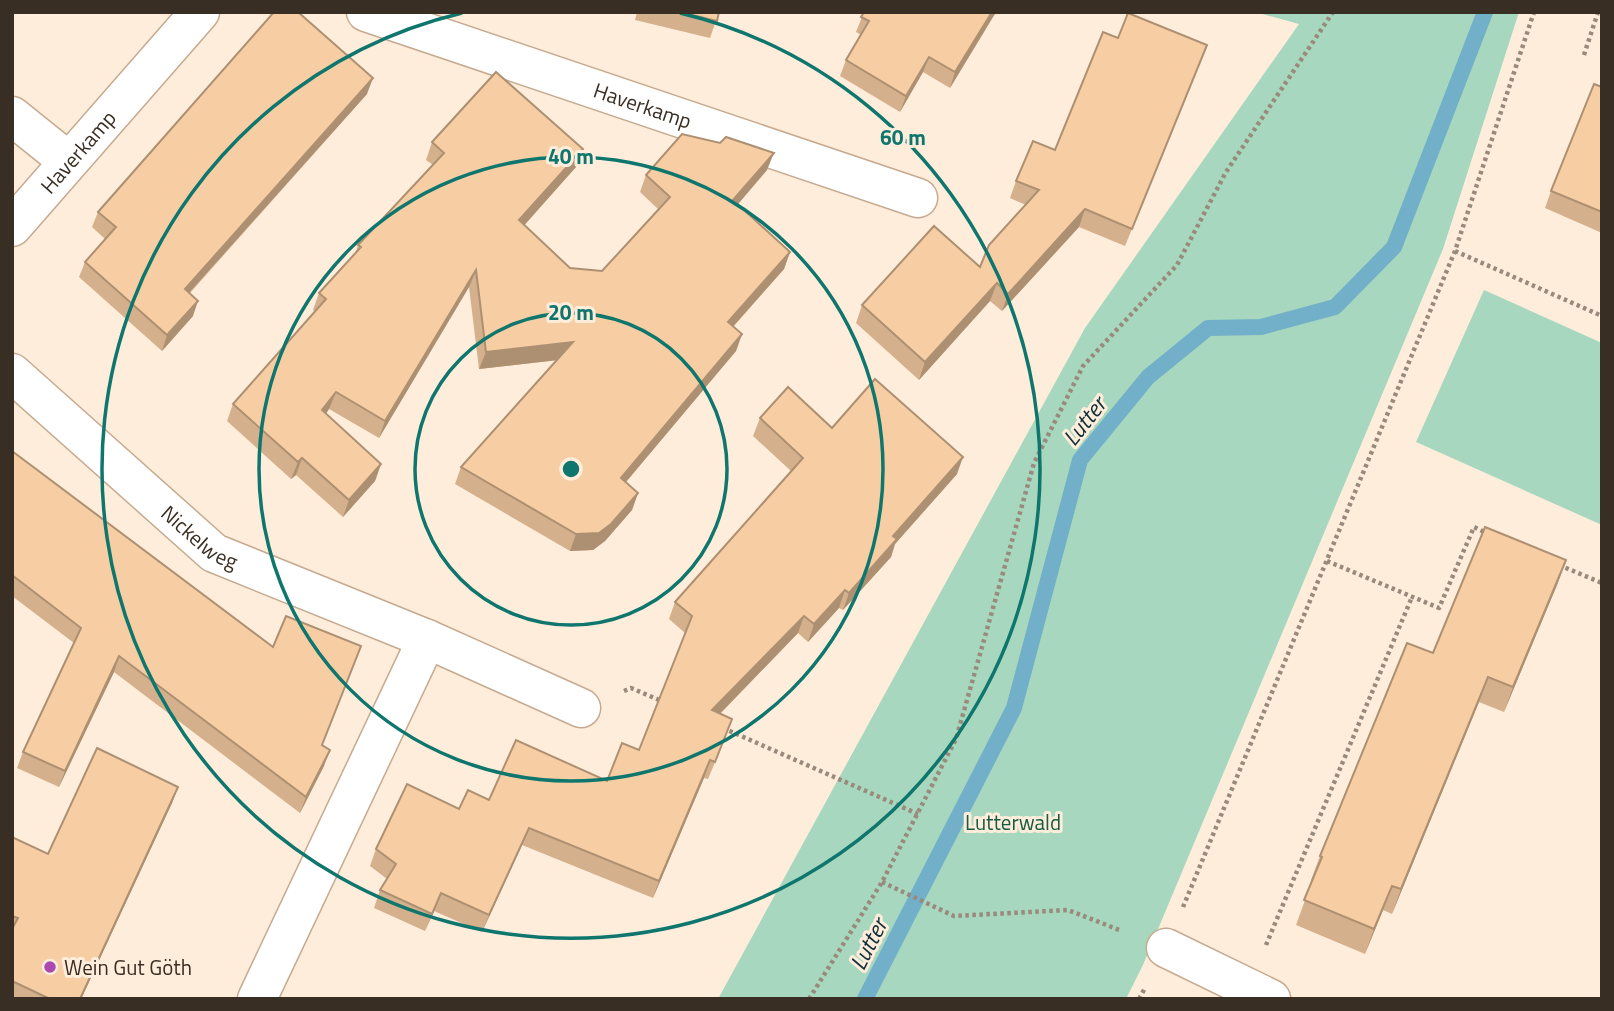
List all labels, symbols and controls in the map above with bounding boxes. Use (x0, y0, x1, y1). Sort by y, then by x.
street label: Haverkamp (589, 74, 696, 137)
street label: Haverkamp (32, 103, 123, 200)
text: 60 m (880, 121, 926, 153)
text: 40 m (548, 140, 594, 172)
text: 20 m (548, 296, 594, 328)
water label: Lutter (1054, 387, 1116, 453)
centre of rings (559, 457, 583, 481)
street label: Nickelweg (154, 497, 243, 577)
park label: Lutterwald (965, 806, 1061, 838)
water label: Lutter (840, 910, 897, 976)
place label: Wein Gut Göth (64, 951, 192, 983)
marker: Wein Gut Göth (42, 959, 58, 975)

